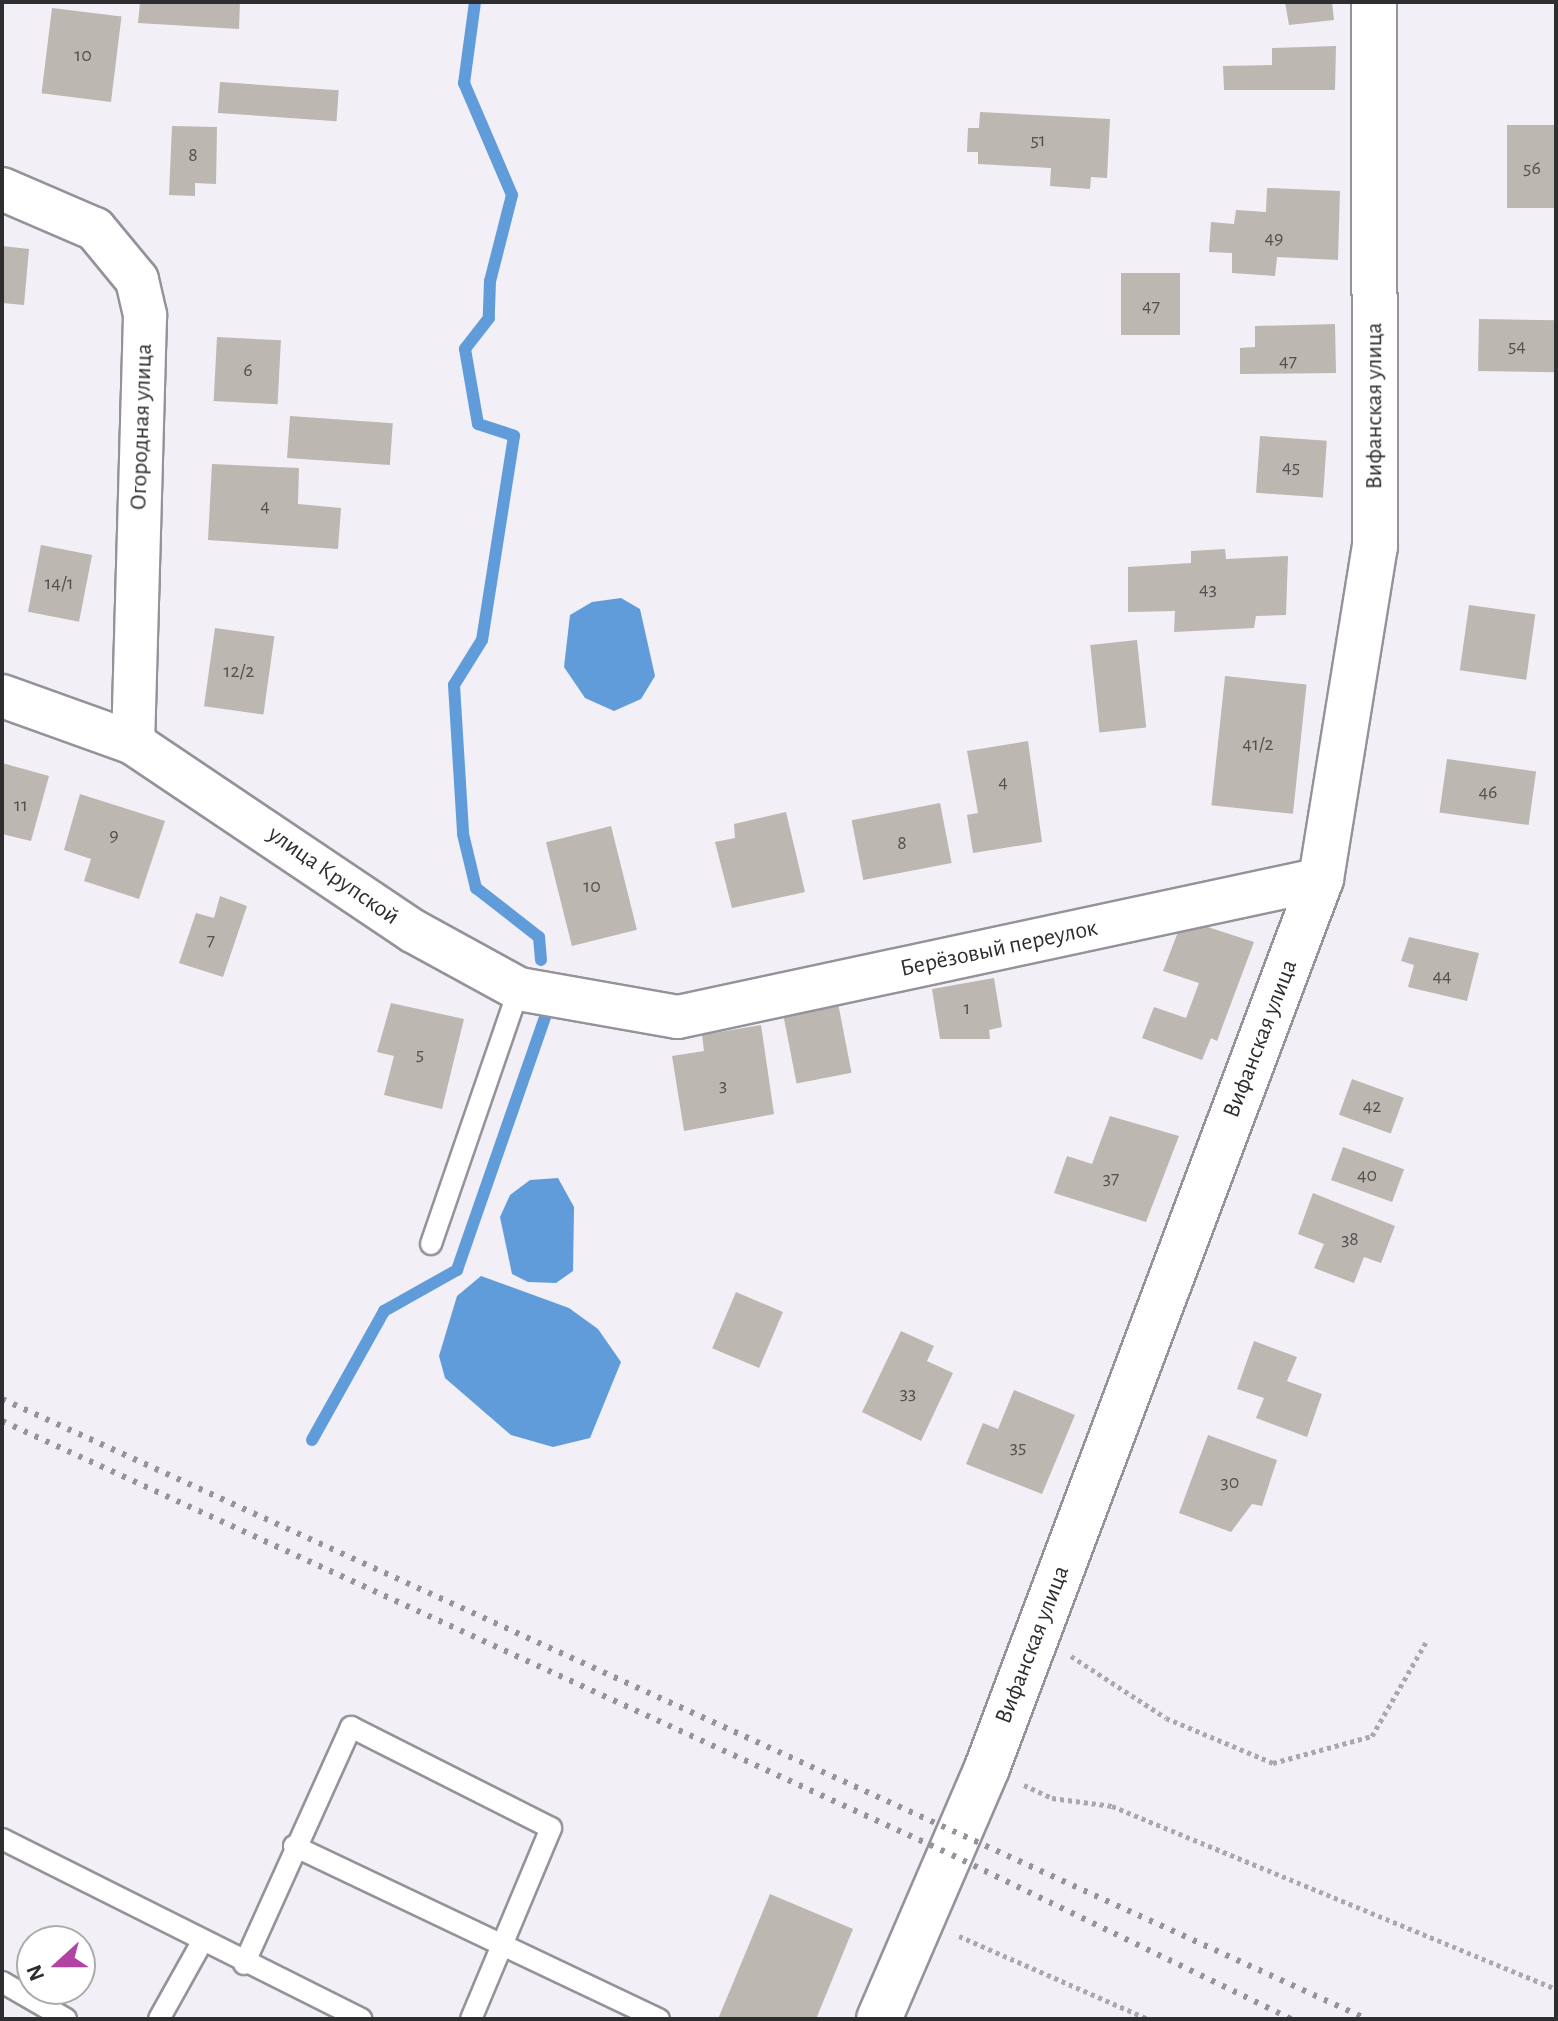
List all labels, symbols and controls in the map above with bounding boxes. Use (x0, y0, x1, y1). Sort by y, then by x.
house number: 10 (74, 43, 92, 67)
house number: 51 (1030, 128, 1046, 152)
house number: 8 (188, 143, 198, 167)
house number: 56 (1523, 156, 1541, 180)
house number: 49 (1264, 226, 1284, 250)
house number: 47 (1142, 294, 1160, 318)
street label: Вифанская улица (1361, 322, 1389, 490)
house number: 54 (1508, 334, 1526, 358)
street label: Огородная улица (125, 343, 159, 511)
house number: 47 (1279, 349, 1297, 373)
house number: 6 (243, 358, 253, 382)
house number: 45 (1282, 455, 1300, 479)
house number: 4 (260, 494, 270, 518)
house number: 14/1 (44, 571, 74, 595)
house number: 43 (1199, 577, 1217, 601)
house number: 12/2 (224, 659, 254, 683)
house number: 41/2 (1242, 732, 1274, 756)
house number: 4 (998, 770, 1008, 794)
house number: 46 (1478, 780, 1498, 804)
house number: 11 (14, 793, 28, 817)
street label: улица Крупской (262, 820, 404, 932)
house number: 9 (109, 823, 119, 847)
house number: 8 (897, 831, 907, 855)
house number: 10 (583, 874, 601, 898)
street label: Берёзовый переулок (898, 914, 1100, 984)
house number: 7 (207, 928, 215, 952)
street label: Вифанская улица (1218, 956, 1304, 1122)
house number: 44 (1432, 964, 1452, 988)
house number: 1 (964, 996, 970, 1020)
house number: 5 (416, 1042, 424, 1066)
house number: 3 (719, 1073, 727, 1097)
house number: 42 (1363, 1094, 1381, 1118)
house number: 40 (1357, 1163, 1377, 1187)
house number: 37 (1103, 1166, 1119, 1190)
house number: 38 (1341, 1227, 1359, 1251)
house number: 33 (900, 1381, 916, 1405)
house number: 35 (1010, 1435, 1026, 1459)
house number: 30 (1221, 1470, 1239, 1494)
street label: Вифанская улица (990, 1562, 1076, 1728)
north arrow (16, 1925, 96, 2005)
text: N (22, 1962, 48, 1984)

